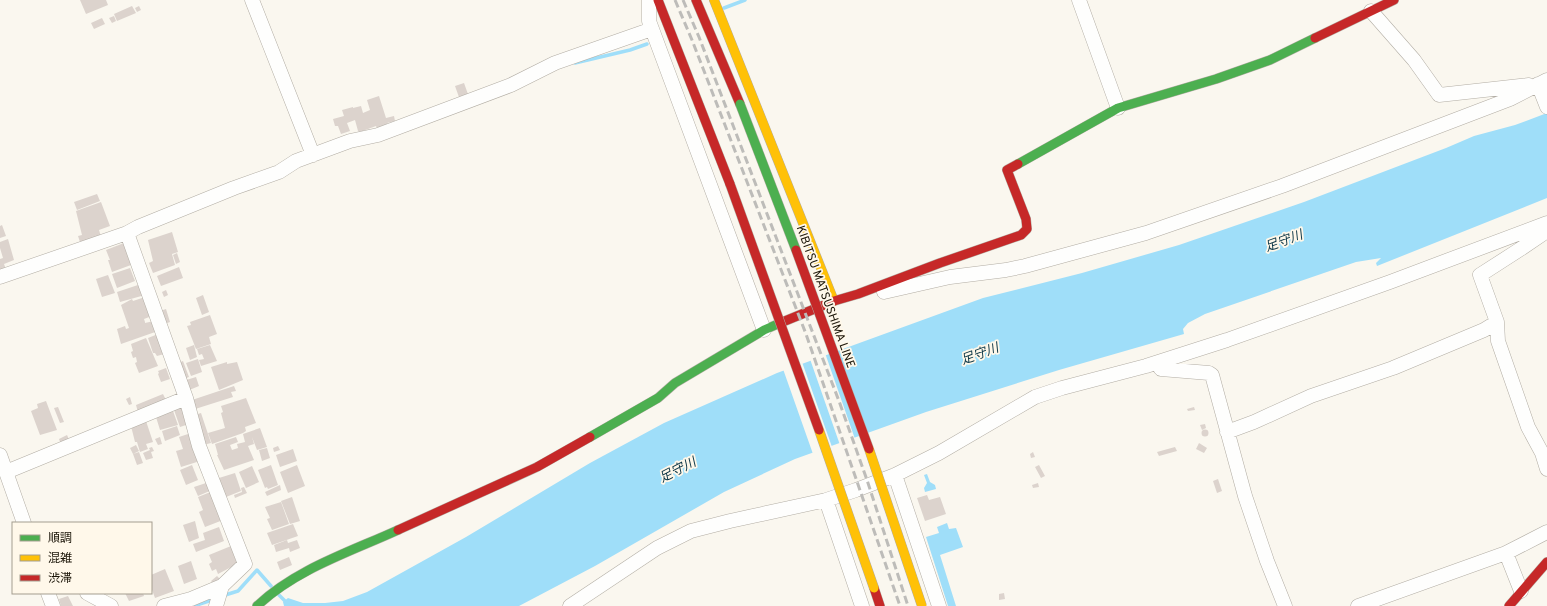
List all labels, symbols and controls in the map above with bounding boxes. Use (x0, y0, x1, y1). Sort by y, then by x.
street label: KIBITSU MATSUSHIMA LINE (792, 224, 858, 370)
water label: 足守川 (1263, 227, 1307, 256)
water label: 足守川 (959, 340, 1003, 369)
water label: 足守川 (657, 454, 701, 487)
legend (12, 522, 152, 594)
text: 順調 (48, 531, 72, 547)
text: 混雑 (48, 551, 72, 567)
text: 渋滞 (48, 571, 72, 587)

